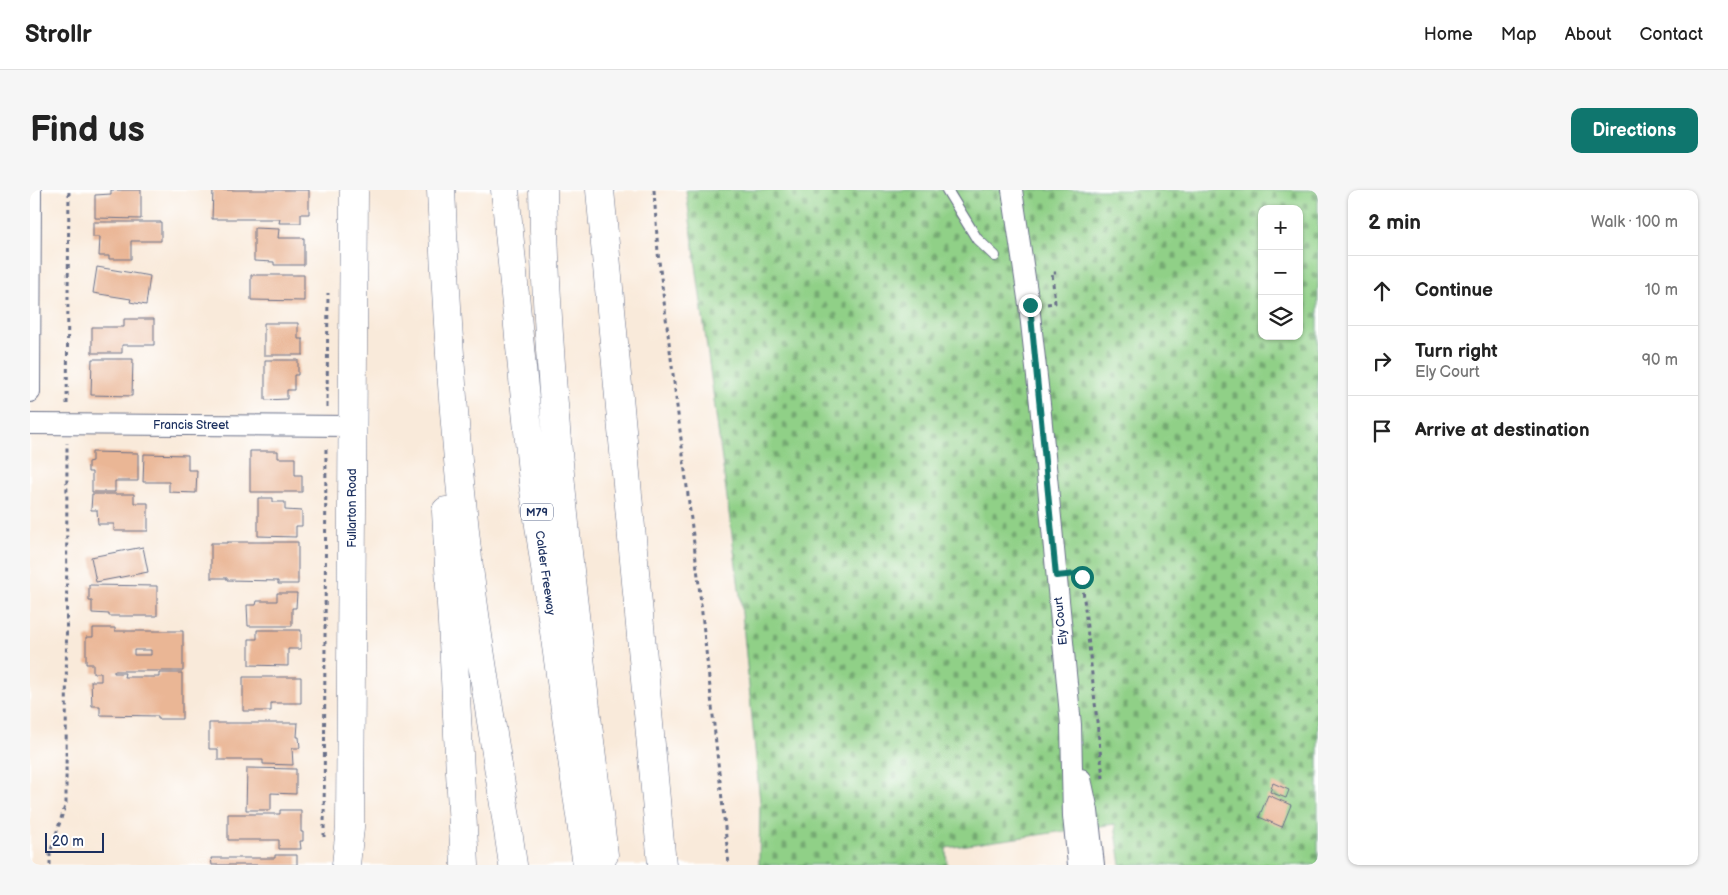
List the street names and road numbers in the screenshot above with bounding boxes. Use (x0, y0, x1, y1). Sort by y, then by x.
street label: Francis Street (153, 418, 229, 433)
street label: Fullarton Road (345, 468, 360, 548)
road number: M79 (521, 504, 553, 521)
street label: Calder Freeway (532, 530, 558, 617)
street label: Ely Court (1051, 596, 1071, 646)

